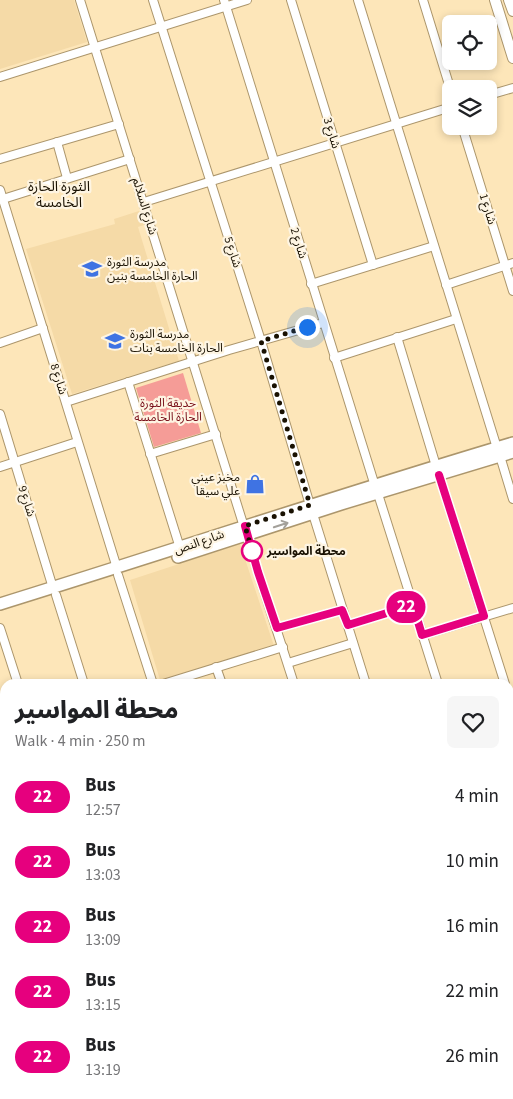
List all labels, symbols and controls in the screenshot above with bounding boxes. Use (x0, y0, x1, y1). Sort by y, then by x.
map controls (442, 15, 497, 135)
button: locate (442, 15, 497, 70)
button: layers (442, 80, 497, 135)
street label: شارع 3 (319, 115, 344, 151)
street label: شارع السلالم (128, 175, 161, 237)
district label: الثورة الحارة الخامسة (28, 177, 90, 213)
street label: شارع 1 (475, 191, 500, 227)
street label: شارع 2 (286, 225, 311, 261)
street label: شارع 5 (220, 234, 246, 270)
place label: مدرسة الثورة الحارة الخامسة بنين (107, 254, 198, 285)
school or university icon: مدرسة الثورة الحارة الخامسة بنين (81, 258, 103, 280)
your location (295, 315, 320, 340)
place label: مدرسة الثورة الحارة الخامسة بنات (130, 326, 223, 357)
school or university icon: مدرسة الثورة الحارة الخامسة بنات (104, 330, 126, 352)
street label: شارع 8 (46, 361, 71, 397)
park label: حديقة الثورة الحارة الخامسة (134, 395, 202, 426)
place label: مخبز عيني علي سيقا (191, 469, 240, 501)
shop icon: مخبز عيني علي سيقا (244, 473, 266, 495)
street label: شارع 9 (14, 483, 40, 519)
one-way arrow (272, 520, 288, 529)
street label: شارع النص (172, 526, 227, 559)
marker: محطة المواسير (241, 540, 263, 562)
place label: محطة المواسير (266, 543, 346, 560)
line badge: 22 (384, 591, 428, 623)
text: 22 (396, 594, 416, 619)
text: محطة المواسير (15, 693, 178, 728)
button: heart (447, 696, 499, 748)
text: Walk · 4 min · 250 m (15, 730, 146, 752)
text: Bus (85, 772, 116, 799)
text: 4 min (455, 783, 499, 810)
text: 22 (33, 784, 52, 809)
text: 12:57 (85, 799, 121, 821)
text: Bus (85, 837, 116, 864)
text: 10 min (445, 848, 499, 875)
text: 22 (33, 849, 52, 874)
text: 13:03 (85, 864, 121, 886)
text: Bus (85, 902, 116, 929)
text: 16 min (445, 913, 499, 940)
text: 22 (33, 914, 52, 939)
text: 13:09 (85, 929, 121, 951)
text: Bus (85, 967, 116, 994)
text: 22 min (445, 978, 499, 1005)
text: 22 (33, 979, 52, 1004)
text: 13:15 (85, 994, 121, 1016)
text: Bus (85, 1032, 116, 1059)
text: 26 min (445, 1043, 499, 1070)
text: 22 (33, 1044, 52, 1069)
text: 13:19 (85, 1059, 121, 1081)

